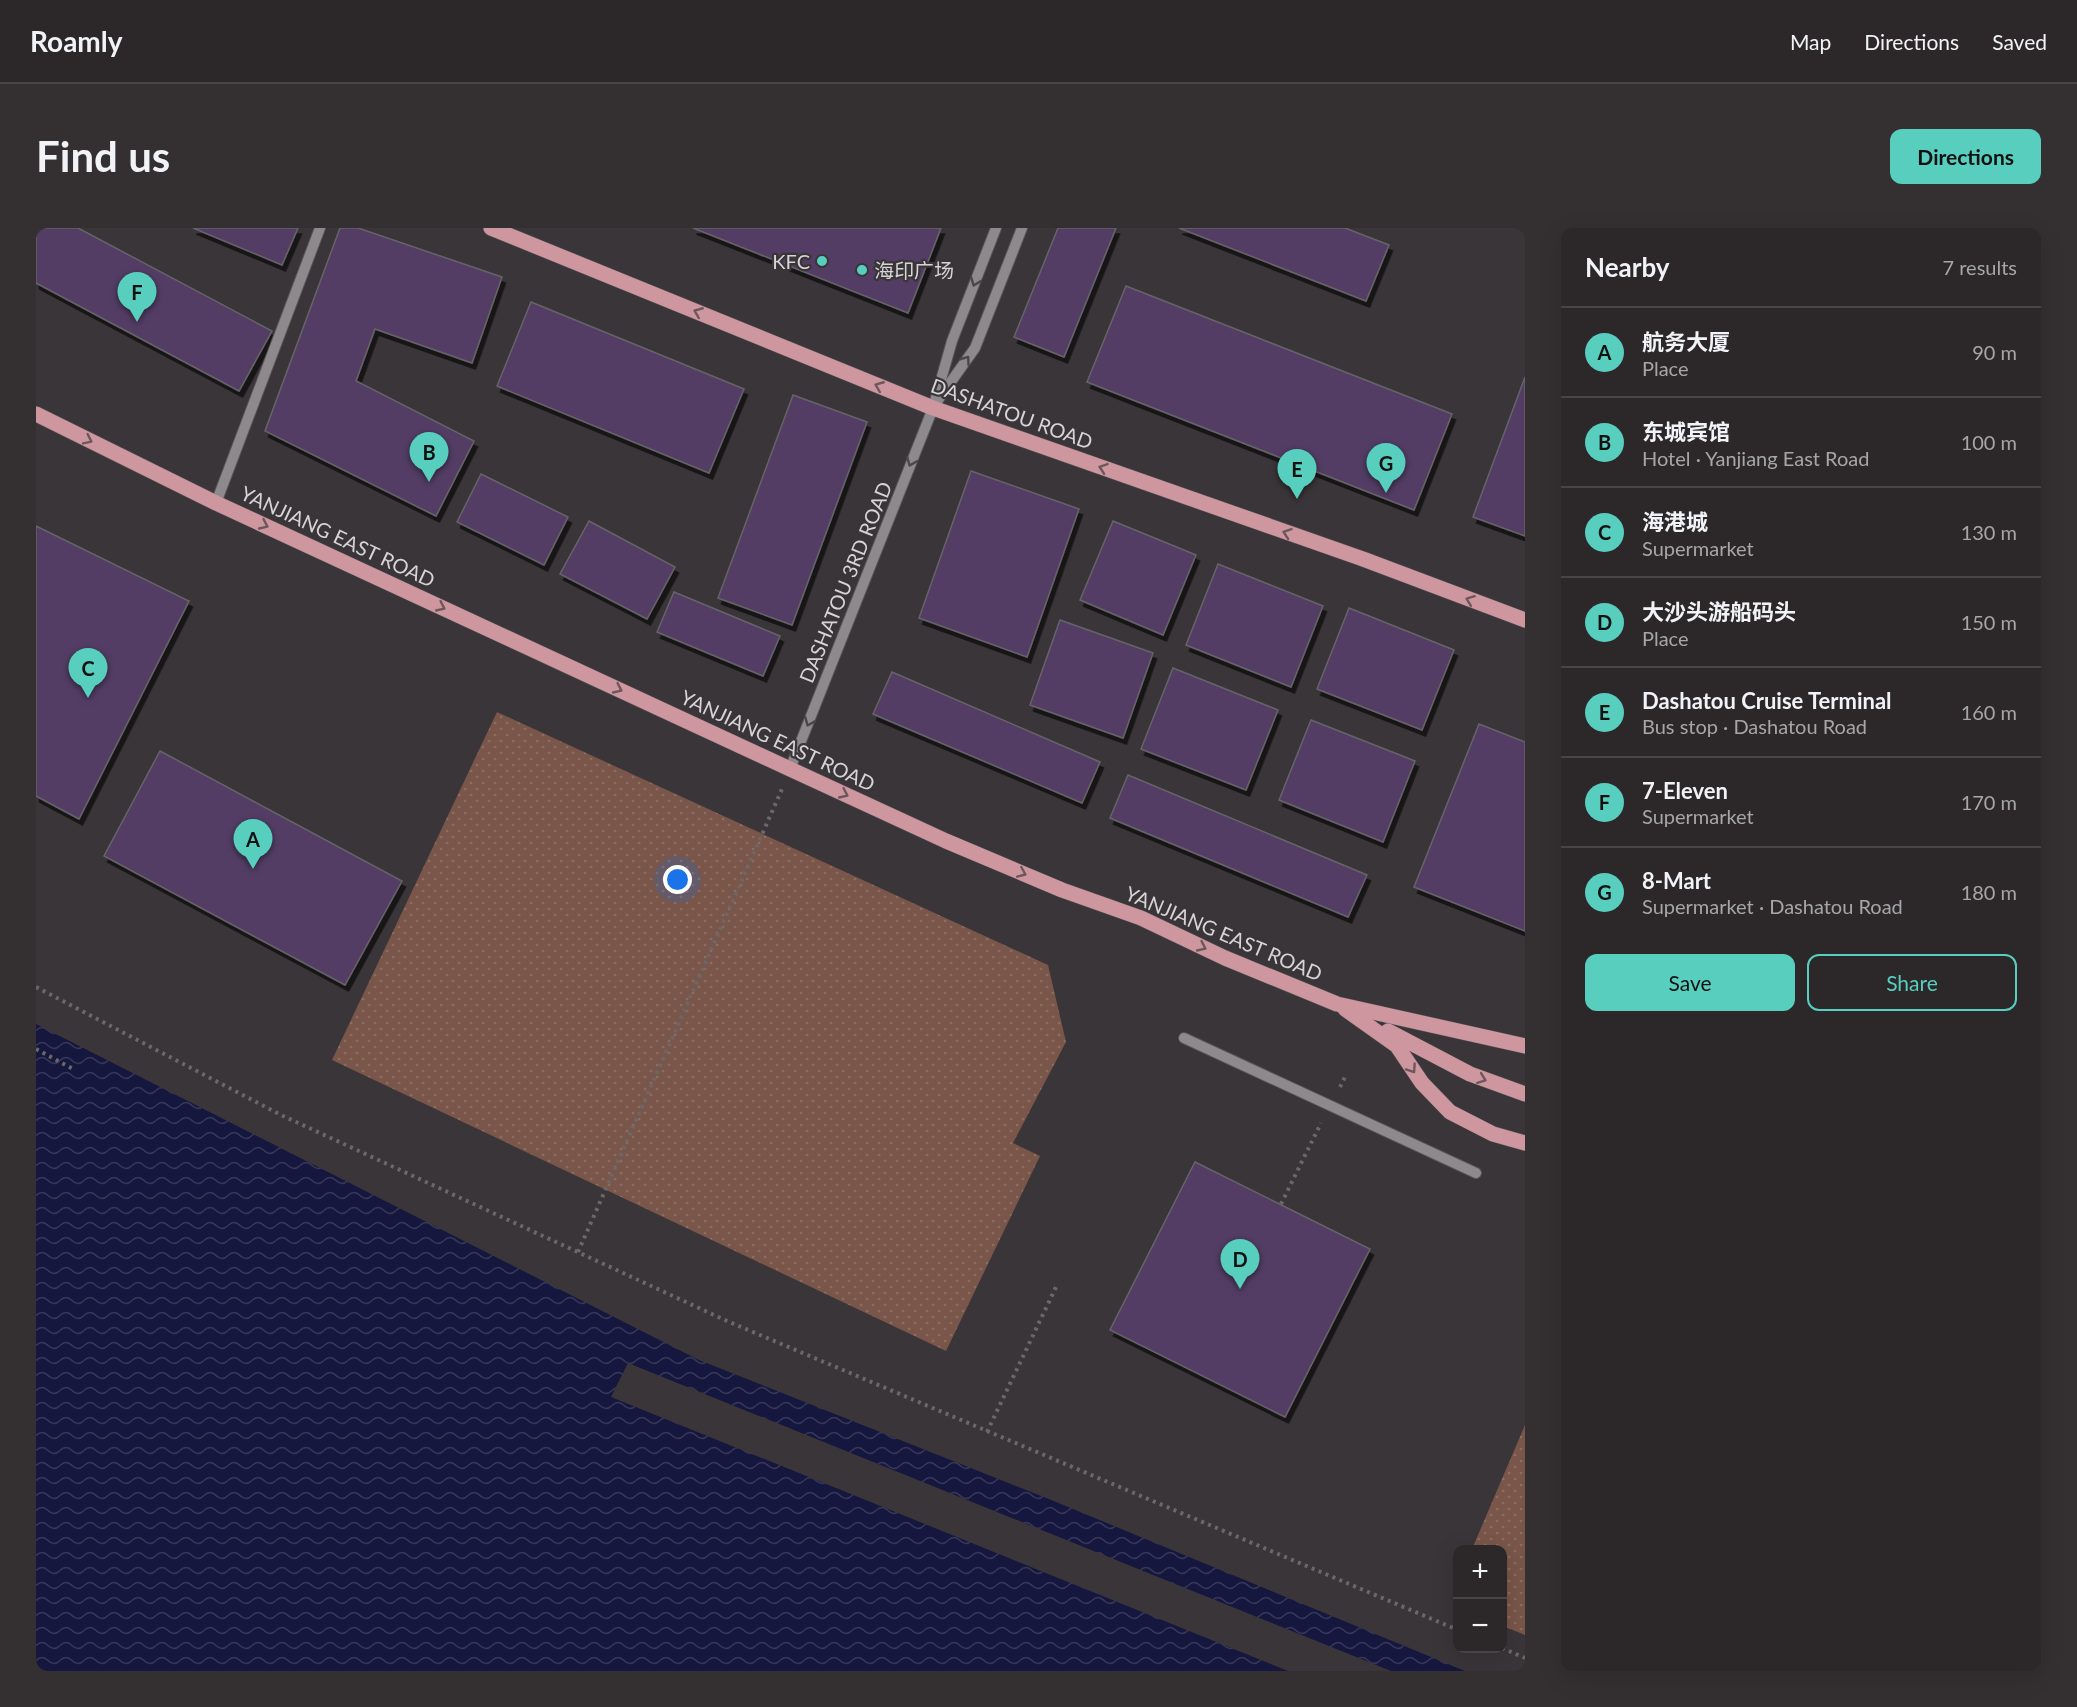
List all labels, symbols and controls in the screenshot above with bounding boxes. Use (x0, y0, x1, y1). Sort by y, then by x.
text: Roamly (30, 24, 123, 58)
text: Map (1790, 29, 1831, 54)
text: Directions (1864, 29, 1959, 54)
text: Saved (1992, 29, 2047, 54)
button: Directions (1890, 129, 2041, 184)
text: Find us (36, 131, 170, 181)
place label: KFC (772, 249, 810, 273)
text: Nearby (1585, 251, 1670, 283)
marker: KFC (815, 254, 829, 268)
text: 7 results (1942, 255, 2017, 279)
place label: 海印广场 (874, 258, 954, 282)
marker: 海印广场 (855, 263, 869, 277)
pin: F (118, 272, 156, 322)
one-way arrow (970, 276, 982, 287)
one-way arrow (693, 307, 704, 319)
text: 航务大厦 (1642, 328, 1730, 355)
text: A (1598, 340, 1611, 364)
text: 90 m (1972, 340, 2017, 364)
one-way arrow (959, 356, 970, 367)
text: Place (1642, 356, 1689, 380)
street label: DASHATOU ROAD (928, 373, 1096, 453)
one-way arrow (874, 381, 885, 393)
text: 东城宾馆 (1642, 418, 1730, 445)
text: B (1598, 430, 1611, 454)
text: 100 m (1961, 430, 2017, 454)
one-way arrow (82, 432, 93, 444)
pin: B (410, 432, 448, 482)
pin: G (1366, 444, 1406, 493)
text: Hotel · Yanjiang East Road (1642, 446, 1869, 470)
pin: E (1278, 450, 1316, 499)
one-way arrow (906, 457, 919, 467)
one-way arrow (1098, 462, 1109, 475)
street label: DASHATOU 3RD ROAD (794, 478, 896, 686)
street label: YANJIANG EAST ROAD (237, 480, 439, 592)
text: 海港城 (1642, 508, 1708, 535)
one-way arrow (257, 518, 268, 530)
text: C (1598, 520, 1611, 544)
text: 130 m (1961, 520, 2017, 544)
one-way arrow (1282, 527, 1293, 540)
text: Supermarket (1642, 536, 1754, 560)
one-way arrow (1465, 594, 1476, 607)
text: 大沙头游船码头 (1642, 598, 1796, 625)
one-way arrow (434, 600, 445, 612)
text: D (1597, 610, 1612, 634)
text: 150 m (1961, 610, 2017, 634)
text: Place (1642, 626, 1689, 650)
pin: C (68, 648, 108, 698)
one-way arrow (611, 682, 622, 694)
street label: YANJIANG EAST ROAD (677, 684, 879, 796)
text: Dashatou Cruise Terminal (1642, 687, 1892, 714)
text: E (1599, 700, 1610, 724)
text: 160 m (1961, 700, 2017, 724)
text: Bus stop · Dashatou Road (1642, 714, 1867, 738)
one-way arrow (804, 716, 816, 727)
text: 7-Eleven (1642, 777, 1728, 804)
one-way arrow (837, 786, 848, 798)
text: F (1599, 790, 1610, 814)
text: 170 m (1961, 790, 2017, 814)
text: Supermarket (1642, 804, 1754, 828)
pin: A (234, 820, 272, 869)
your location (663, 865, 692, 894)
one-way arrow (1015, 866, 1026, 878)
text: 8-Mart (1642, 867, 1711, 894)
text: G (1597, 880, 1612, 904)
text: 180 m (1961, 880, 2017, 904)
street label: YANJIANG EAST ROAD (1122, 881, 1326, 985)
text: Supermarket · Dashatou Road (1642, 894, 1903, 918)
one-way arrow (1195, 940, 1206, 952)
button: Save (1585, 954, 1795, 1011)
button: Share (1807, 954, 2017, 1011)
one-way arrow (1405, 1062, 1416, 1073)
one-way arrow (1476, 1072, 1487, 1084)
pin: D (1220, 1240, 1260, 1289)
map controls (1453, 1545, 1507, 1653)
button: + (1453, 1545, 1507, 1599)
button: − (1453, 1599, 1507, 1653)

